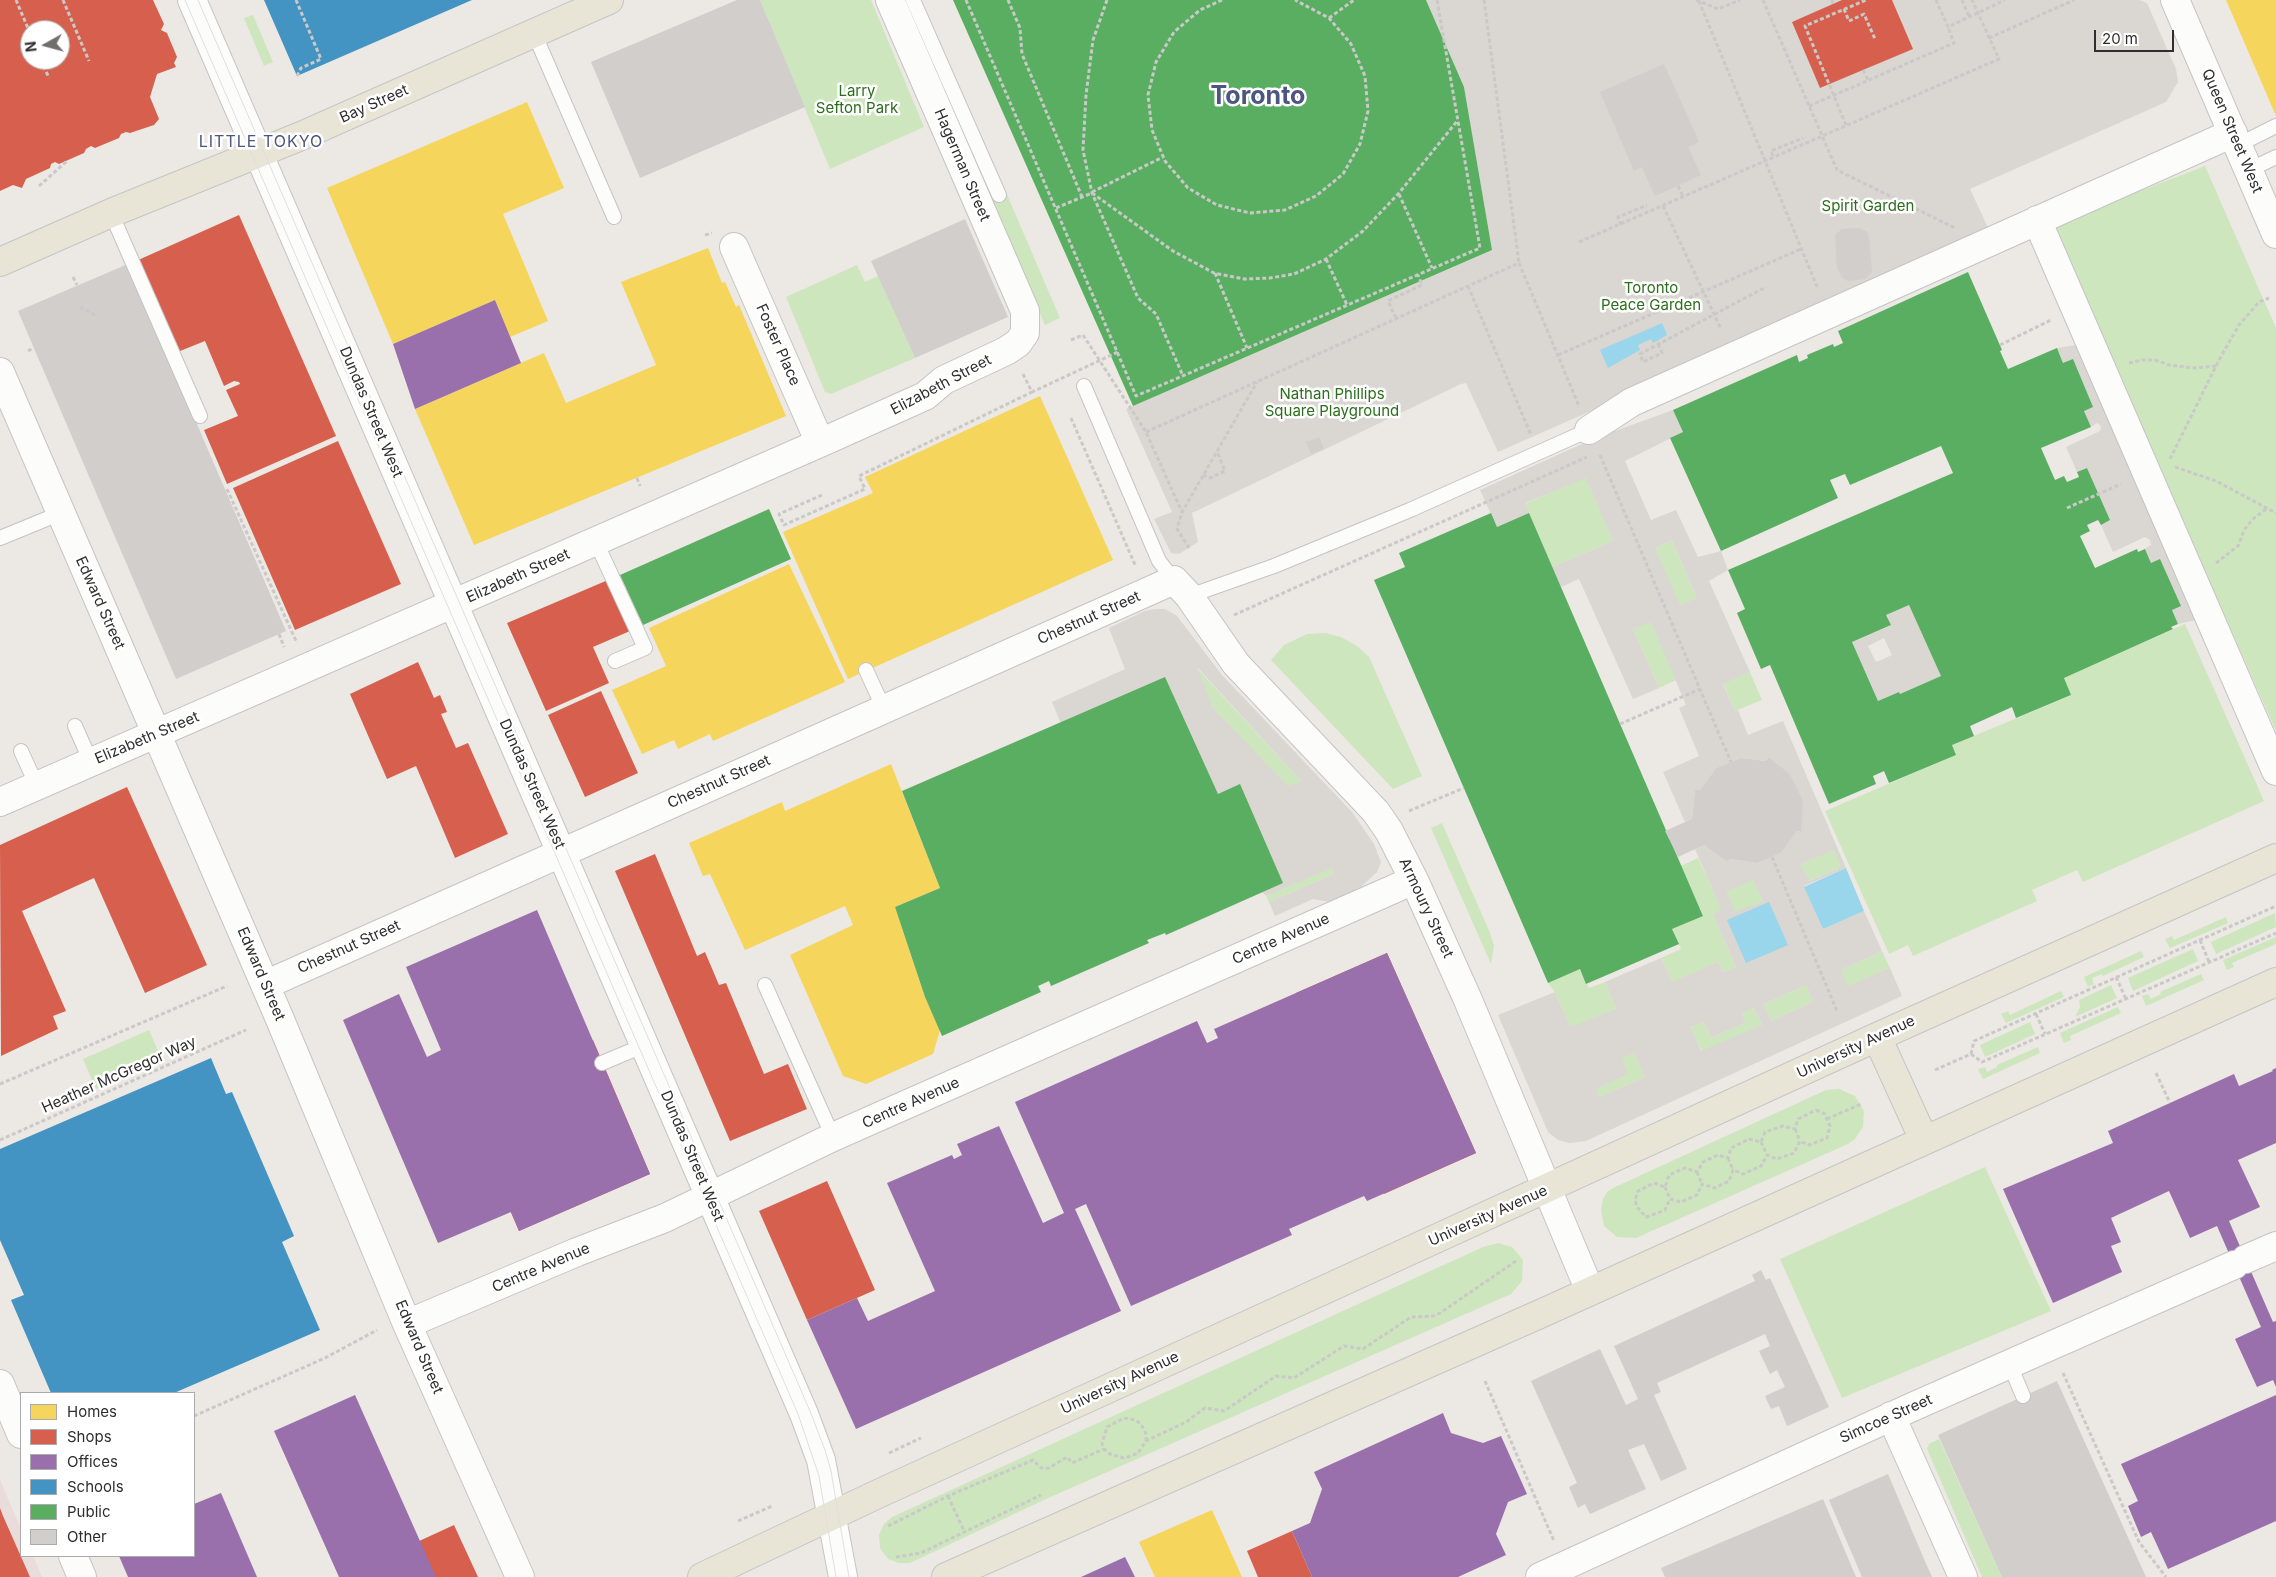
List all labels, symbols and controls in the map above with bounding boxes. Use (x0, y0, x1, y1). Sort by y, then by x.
north arrow (20, 20, 70, 70)
scale bar (2096, 20, 2176, 52)
text: 20 m (2102, 29, 2138, 48)
text: N (22, 40, 40, 53)
street label: Queen Street West (2198, 66, 2266, 196)
street label: Bay Street (337, 81, 411, 127)
district label: Toronto (1211, 81, 1305, 111)
park label: Larry Sefton Park (816, 82, 898, 117)
street label: Hagerman Street (930, 106, 994, 224)
district label: LITTLE TOKYO (197, 132, 325, 152)
park label: Spirit Garden (1822, 197, 1914, 215)
park label: Toronto Peace Garden (1601, 279, 1701, 314)
street label: Foster Place (752, 301, 804, 389)
street label: Dundas Street West (335, 344, 407, 480)
street label: Elizabeth Street (888, 351, 994, 419)
park label: Nathan Phillips Square Playground (1265, 385, 1399, 420)
street label: Elizabeth Street (464, 545, 572, 607)
street label: Edward Street (71, 554, 129, 652)
street label: Chestnut Street (1035, 587, 1143, 649)
street label: Elizabeth Street (92, 708, 202, 768)
street label: Dundas Street West (495, 716, 569, 852)
street label: Chestnut Street (665, 751, 773, 813)
street label: Armoury Street (1395, 855, 1457, 961)
street label: Centre Avenue (1230, 910, 1332, 968)
street label: Chestnut Street (295, 916, 403, 978)
street label: Edward Street (233, 924, 289, 1024)
street label: University Avenue (1794, 1012, 1918, 1082)
street label: Heather McGregor Way (39, 1033, 199, 1117)
street label: Centre Avenue (860, 1074, 962, 1132)
street label: Dundas Street West (656, 1088, 728, 1224)
street label: University Avenue (1426, 1182, 1550, 1250)
street label: Centre Avenue (489, 1239, 593, 1297)
street label: Edward Street (391, 1297, 447, 1397)
street label: University Avenue (1058, 1348, 1182, 1418)
street label: Simcoe Street (1837, 1391, 1935, 1447)
legend (20, 1392, 195, 1557)
text: Homes (67, 1402, 117, 1421)
text: Shops (67, 1427, 112, 1446)
text: Offices (67, 1452, 118, 1471)
text: Schools (67, 1477, 124, 1496)
text: Public (67, 1502, 110, 1521)
text: Other (67, 1527, 107, 1546)

